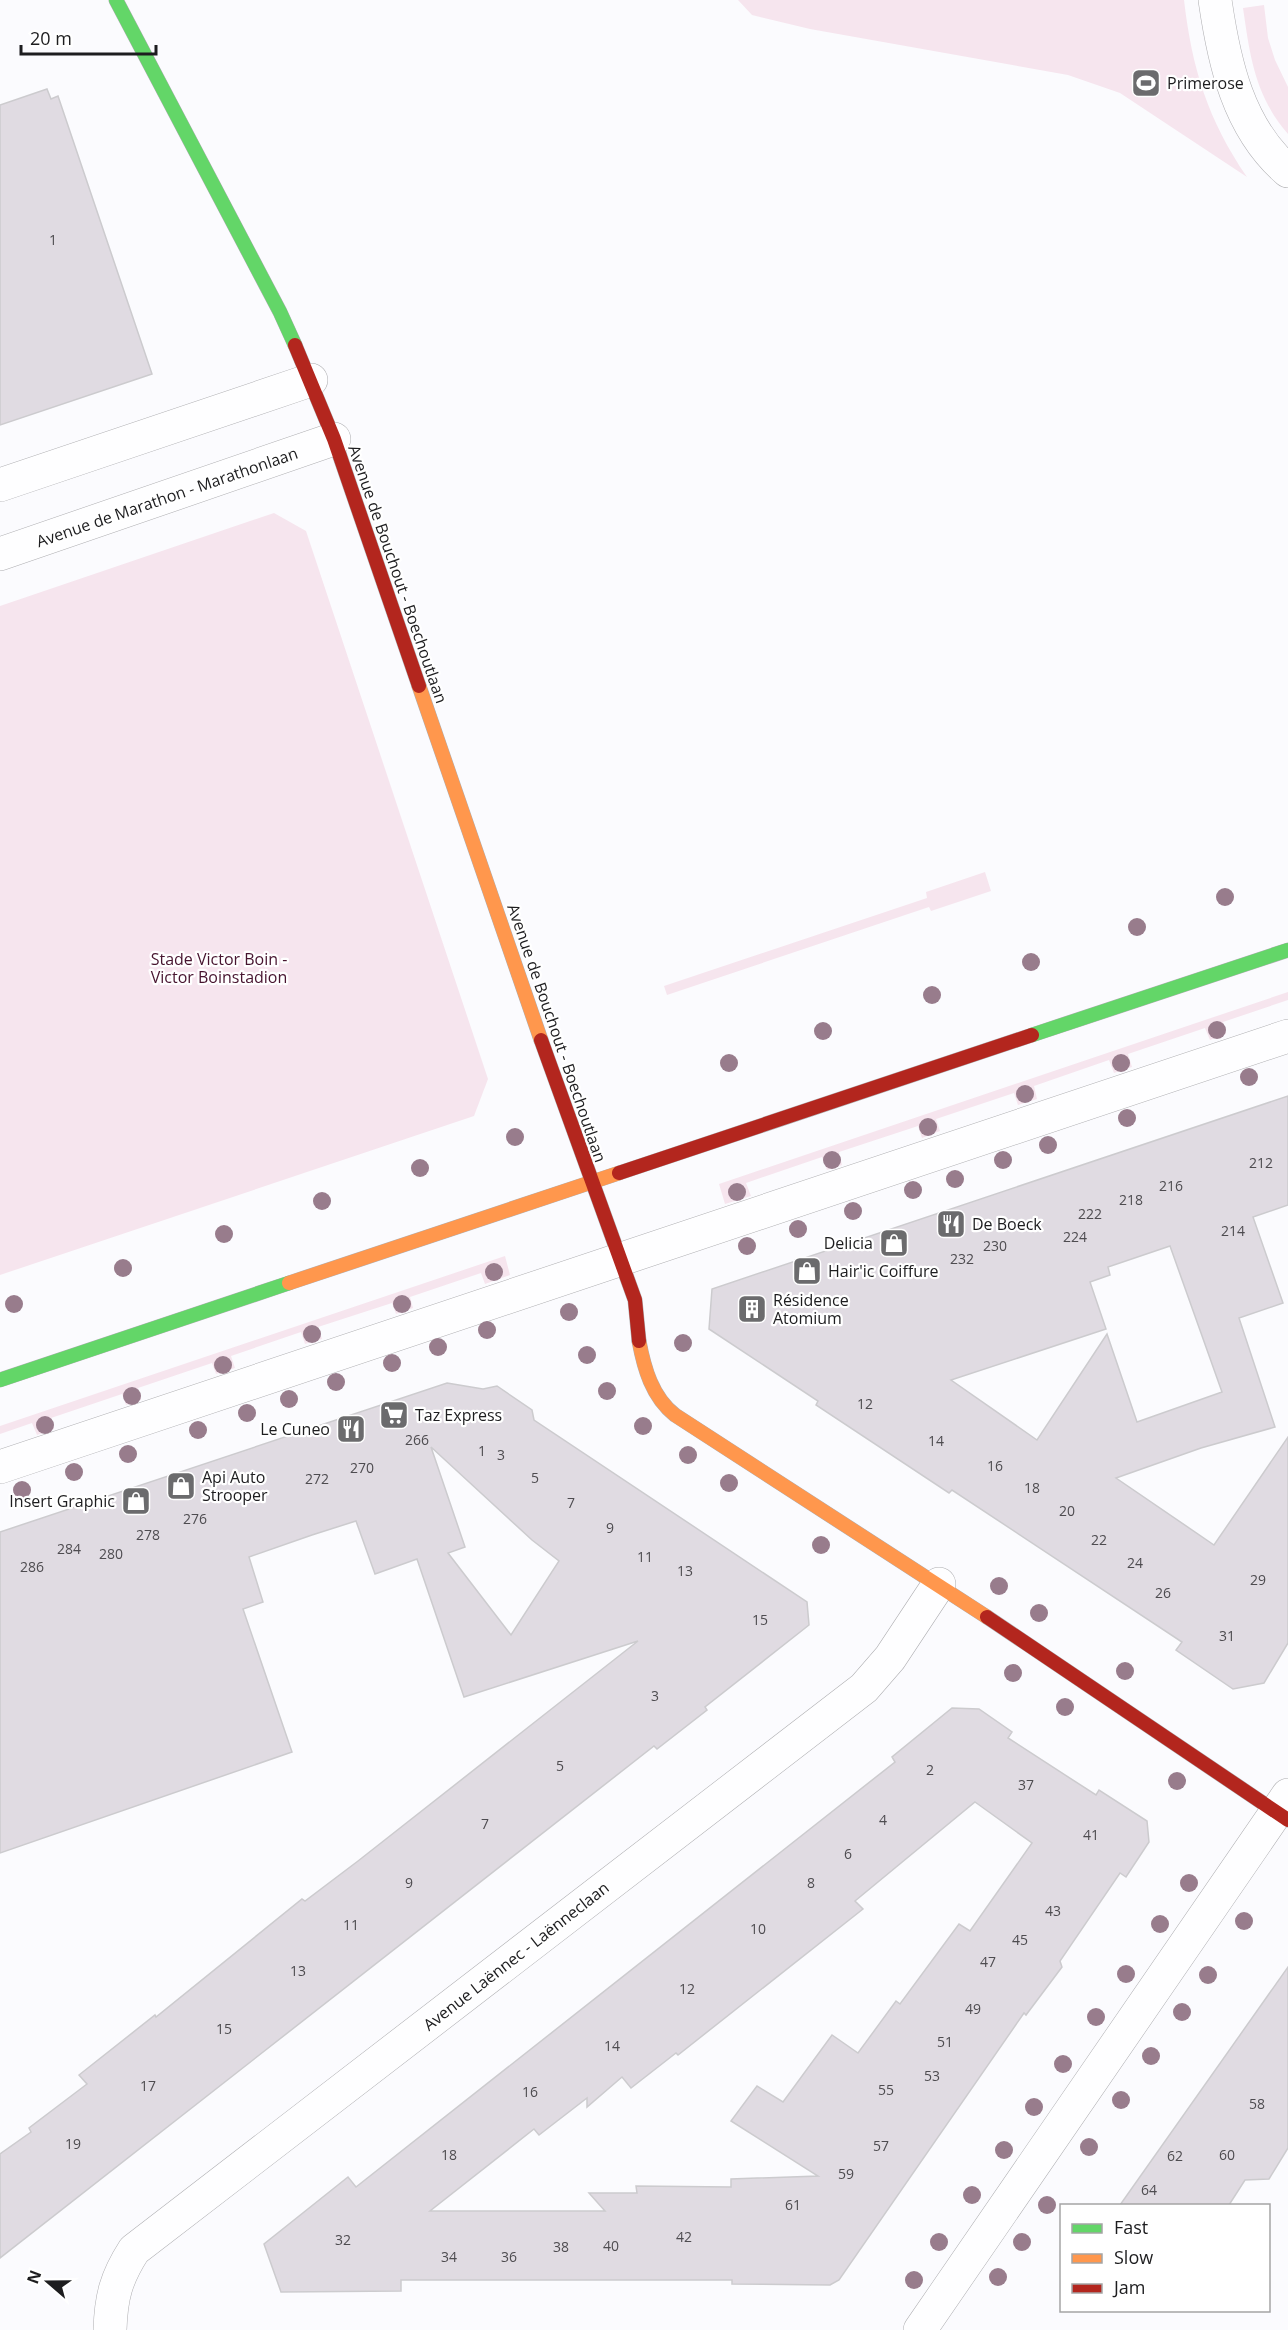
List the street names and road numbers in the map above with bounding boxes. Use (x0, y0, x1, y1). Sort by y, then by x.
street label: Avenue de Marathon - Marathonlaan (33, 442, 301, 552)
street label: Avenue de Bouchout - Boechoutlaan (343, 442, 453, 706)
street label: Avenue de Bouchout - Boechoutlaan (502, 901, 612, 1165)
street label: Avenue Laënnec - Laënneclaan (419, 1877, 613, 2035)

